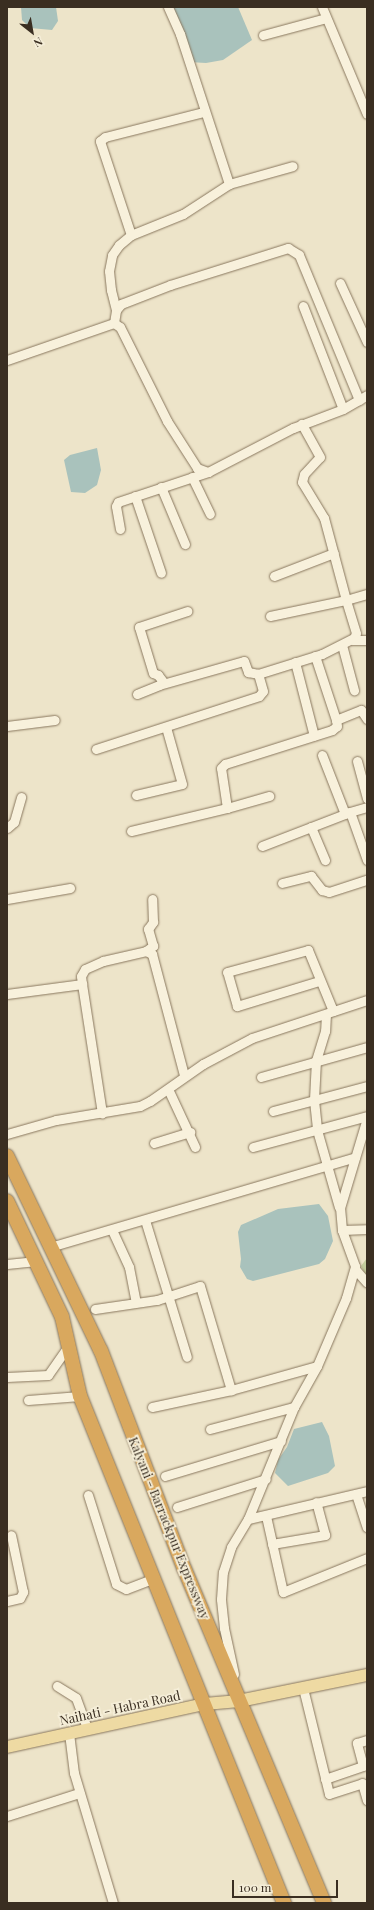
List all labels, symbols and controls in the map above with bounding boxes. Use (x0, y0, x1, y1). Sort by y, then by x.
north arrow (12, 12, 52, 52)
text: N (31, 34, 46, 51)
street label: Kalyani - Barrackpur Expressway (125, 1435, 213, 1621)
street label: Naihati - Habra Road (58, 1688, 182, 1728)
scale bar (234, 1872, 340, 1898)
text: 100 m (239, 1879, 271, 1895)

